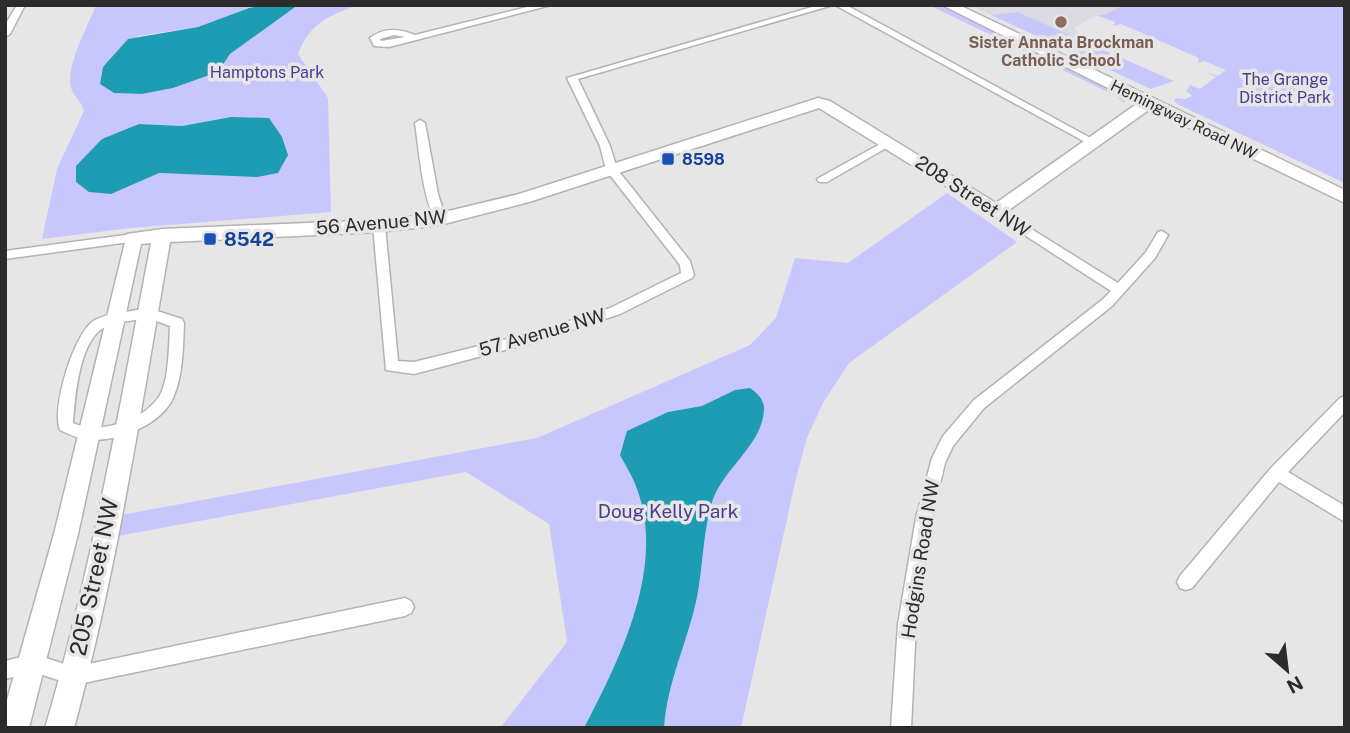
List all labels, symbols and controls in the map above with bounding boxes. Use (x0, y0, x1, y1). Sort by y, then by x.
marker: Sister Annata Brockman Catholic School (1053, 14, 1069, 30)
place label: Sister Annata Brockman Catholic School (968, 33, 1154, 70)
park label: Hamptons Park (210, 63, 324, 82)
park label: The Grange District Park (1239, 70, 1331, 107)
street label: Hemingway Road NW (1107, 76, 1260, 163)
place label: 8598 (682, 150, 725, 169)
marker: 8598 (660, 151, 676, 167)
street label: 208 Street NW (912, 151, 1034, 241)
street label: 56 Avenue NW (315, 205, 447, 239)
place label: 8542 (224, 228, 274, 250)
marker: 8542 (202, 231, 218, 247)
street label: 57 Avenue NW (476, 303, 608, 361)
street label: Hodgins Road NW (897, 478, 943, 640)
street label: 205 Street NW (64, 496, 123, 658)
park label: Doug Kelly Park (598, 500, 739, 522)
north arrow (1252, 635, 1322, 705)
text: N (1283, 672, 1307, 698)

